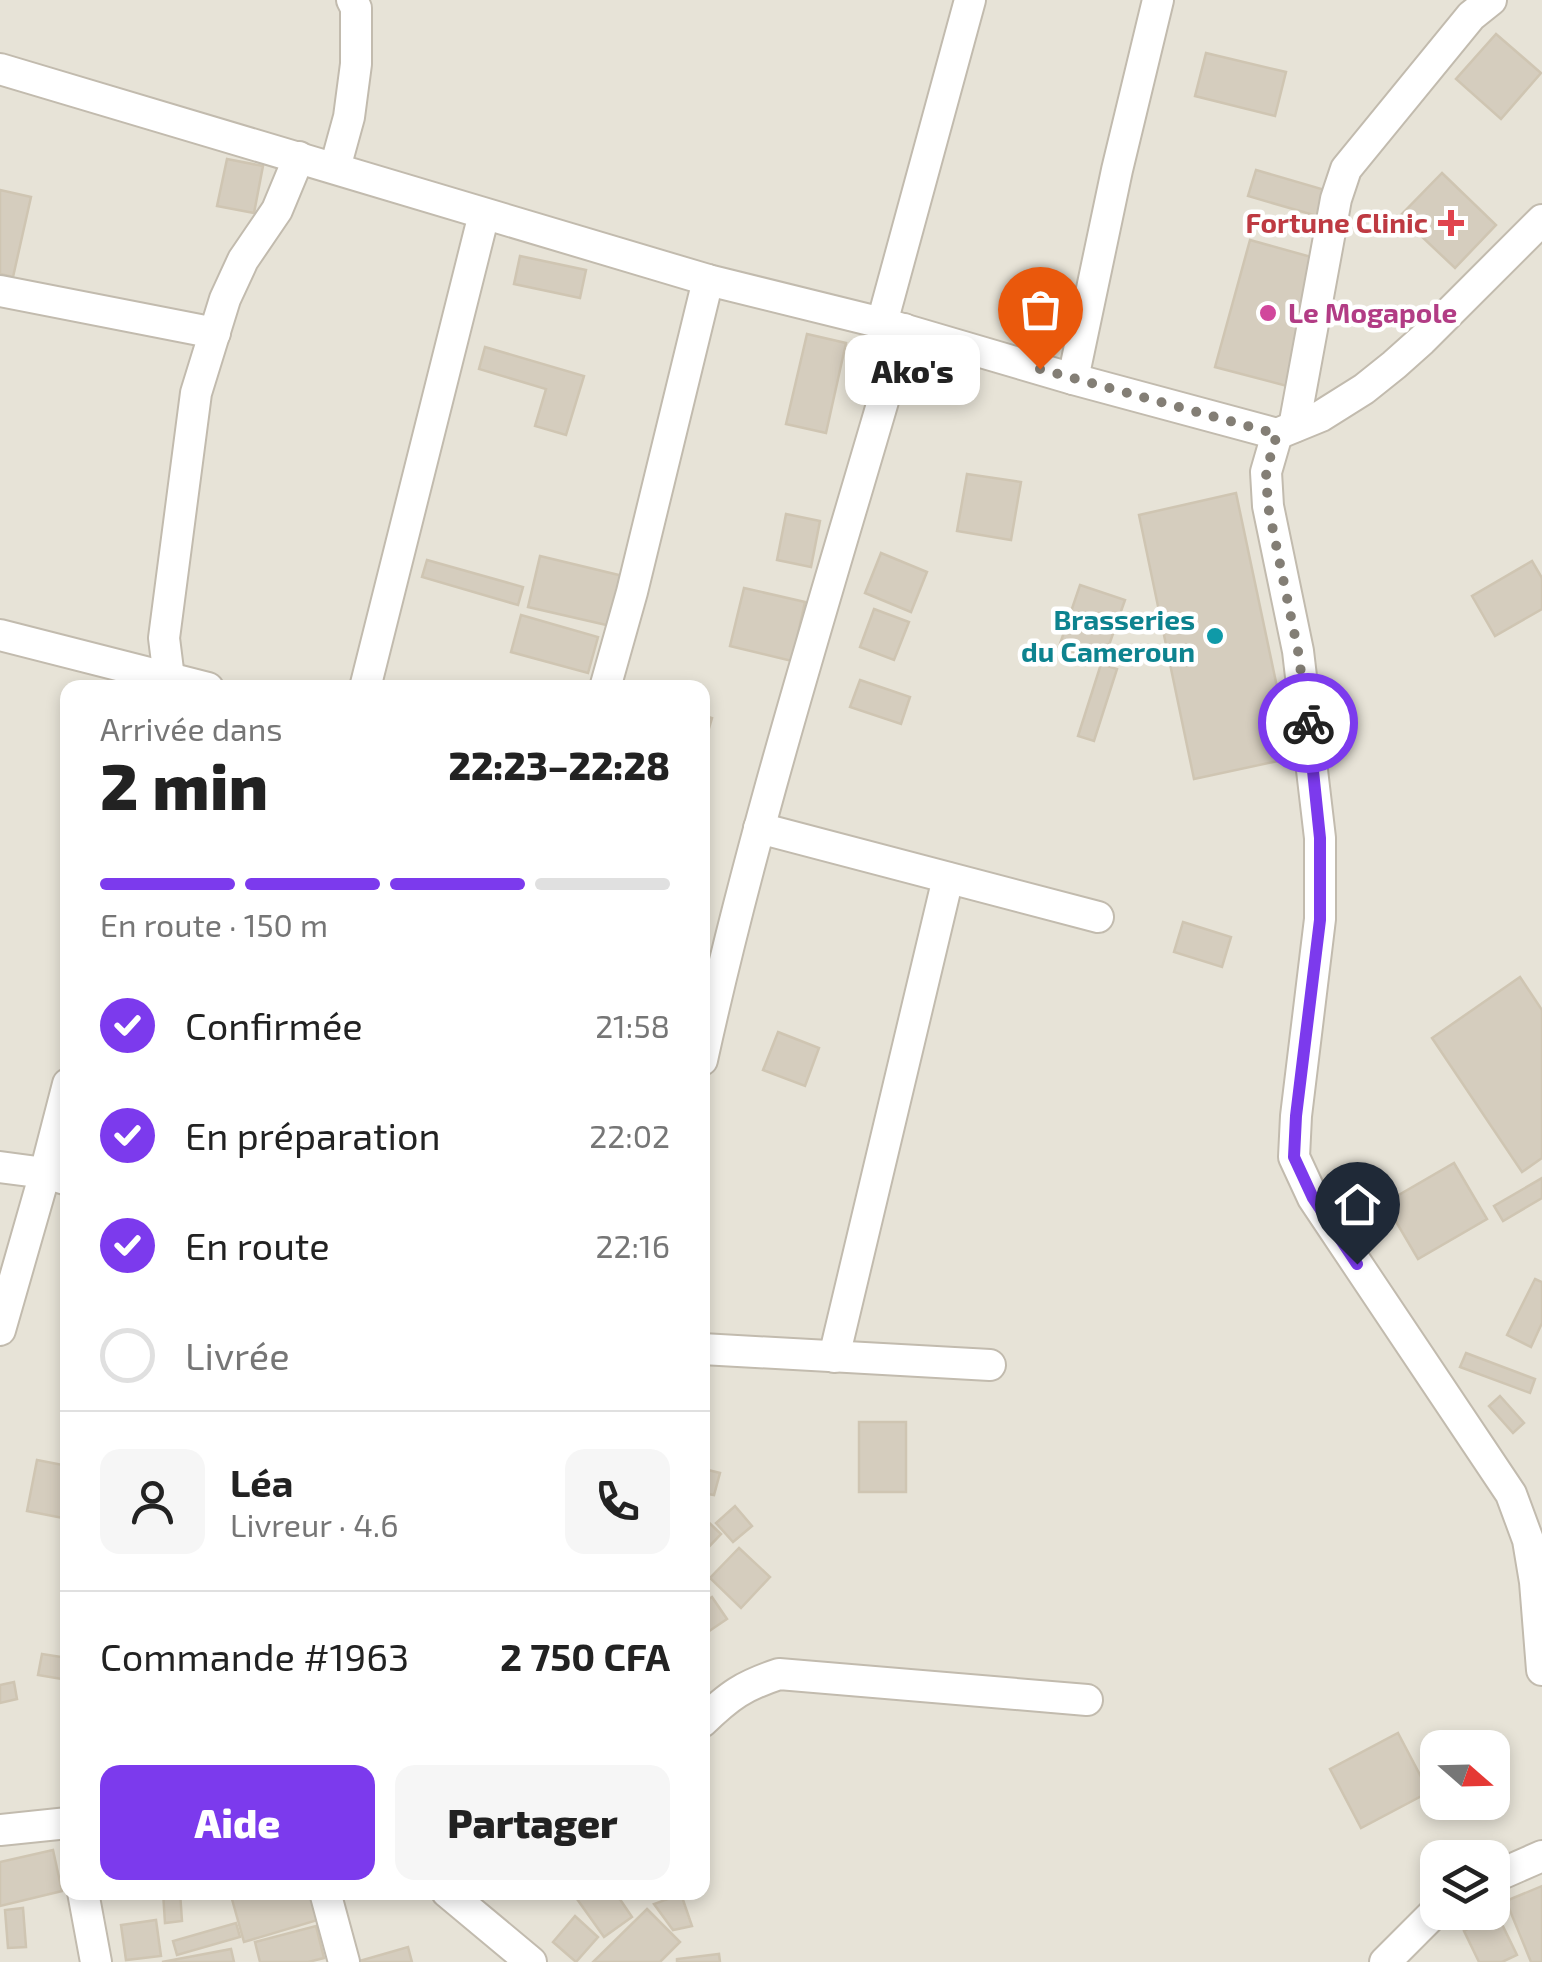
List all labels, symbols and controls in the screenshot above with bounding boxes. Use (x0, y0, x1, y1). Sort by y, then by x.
place label: Fortune Clinic (1245, 205, 1428, 239)
marker: Fortune Clinic (1438, 210, 1464, 236)
pin (998, 267, 1083, 370)
icon: bag (1013, 282, 1068, 337)
place label: Le Mogapole (1288, 295, 1457, 329)
marker: Le Mogapole (1257, 302, 1279, 324)
callout: Ako's (845, 334, 980, 404)
text: Ako's (871, 351, 954, 389)
place label: Brasseries du Cameroun (1021, 602, 1195, 668)
marker: Brasseries du Cameroun (1204, 625, 1226, 647)
courier (1258, 673, 1358, 773)
icon: bike (1281, 696, 1336, 751)
text: Arrivée dans (100, 709, 283, 747)
text: 22:23–22:28 (448, 742, 670, 788)
text: 2 min (100, 745, 268, 823)
text: En route · 150 m (100, 905, 328, 943)
icon: check (100, 998, 155, 1053)
text: Confirmée (185, 1002, 363, 1048)
text: 21:58 (595, 1006, 670, 1044)
icon: check (100, 1108, 155, 1163)
text: En préparation (185, 1112, 441, 1158)
text: 22:02 (589, 1116, 670, 1154)
pin (1315, 1162, 1400, 1265)
icon: home (1330, 1177, 1385, 1232)
icon: check (100, 1218, 155, 1273)
text: En route (185, 1222, 330, 1268)
text: 22:16 (595, 1226, 670, 1264)
text: Livrée (185, 1332, 290, 1378)
button: person (100, 1449, 205, 1554)
button: phone (565, 1449, 670, 1554)
text: Léa (230, 1459, 293, 1505)
text: Livreur · 4.6 (230, 1505, 398, 1543)
text: Commande #1963 (100, 1633, 409, 1679)
text: 2 750 CFA (500, 1633, 670, 1679)
north arrow (1420, 1730, 1510, 1820)
map controls (1420, 1730, 1510, 1930)
button: Aide (100, 1765, 375, 1880)
button: Partager (395, 1765, 670, 1880)
button: layers (1420, 1840, 1510, 1930)

